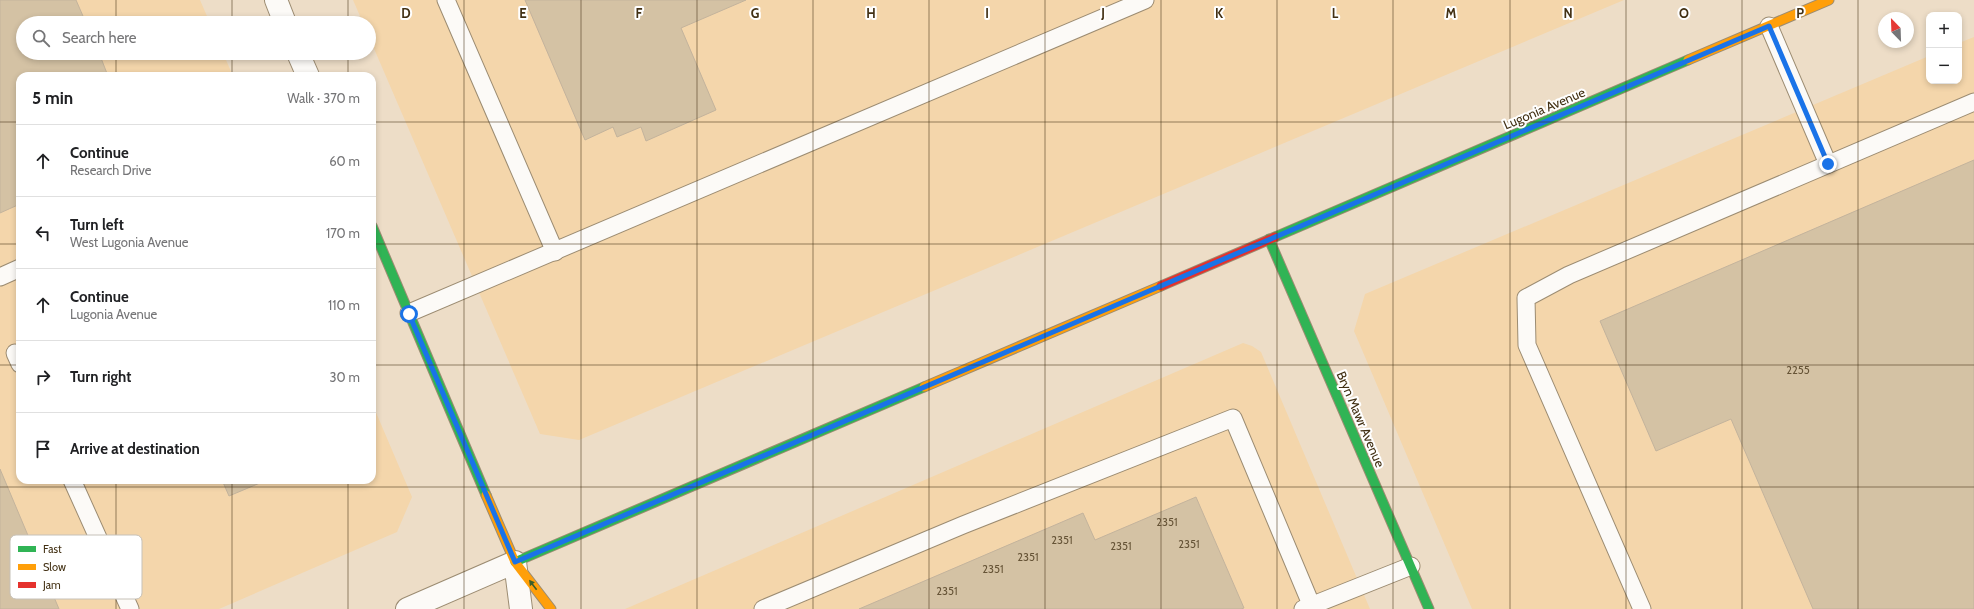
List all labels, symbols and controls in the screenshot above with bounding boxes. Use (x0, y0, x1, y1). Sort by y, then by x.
text: D (401, 5, 411, 21)
text: E (519, 5, 527, 21)
text: F (636, 5, 643, 21)
text: G (751, 5, 760, 21)
text: H (866, 5, 876, 21)
text: I (985, 5, 989, 21)
text: J (1100, 5, 1105, 21)
text: K (1215, 5, 1224, 21)
text: L (1332, 5, 1339, 21)
text: M (1446, 5, 1457, 21)
text: N (1563, 5, 1573, 21)
text: O (1679, 5, 1689, 21)
text: P (1796, 5, 1804, 21)
north arrow (1878, 12, 1914, 48)
map controls (1926, 12, 1962, 84)
button: + (1926, 12, 1962, 48)
search box (16, 16, 376, 60)
icon: search (30, 27, 52, 49)
text: Search here (62, 29, 137, 47)
button: − (1926, 48, 1962, 84)
street label: Lugonia Avenue (1501, 83, 1588, 132)
text: 5 min (32, 88, 73, 108)
text: Walk · 370 m (287, 90, 360, 106)
text: Continue (70, 144, 129, 162)
icon: ahead (32, 150, 54, 172)
text: 60 m (329, 153, 360, 169)
route end (1819, 155, 1837, 173)
text: Research Drive (70, 162, 152, 178)
text: Turn left (70, 216, 124, 234)
icon: left (32, 222, 54, 244)
text: 170 m (326, 225, 360, 241)
text: West Lugonia Avenue (70, 234, 188, 250)
text: Continue (70, 288, 129, 306)
icon: ahead (32, 294, 54, 316)
text: 110 m (328, 297, 360, 313)
route start (400, 305, 418, 323)
text: Lugonia Avenue (70, 306, 157, 322)
house number: 2255 (1786, 363, 1810, 377)
icon: right (32, 366, 54, 388)
text: Turn right (70, 368, 131, 386)
text: 30 m (330, 369, 360, 385)
street label: Bryn Mawr Avenue (1334, 369, 1389, 470)
icon: arrive (32, 438, 54, 460)
text: Arrive at destination (70, 440, 200, 458)
house number: 2351 (1156, 515, 1178, 529)
house number: 2351 (1051, 533, 1073, 547)
legend (10, 535, 142, 599)
house number: 2351 (1178, 537, 1200, 551)
house number: 2351 (1110, 539, 1132, 553)
text: Fast (43, 542, 62, 556)
house number: 2351 (1017, 550, 1039, 564)
text: Slow (43, 560, 66, 574)
house number: 2351 (982, 562, 1004, 576)
text: Jam (42, 578, 61, 592)
one-way arrow (529, 580, 537, 591)
house number: 2351 (936, 584, 958, 598)

